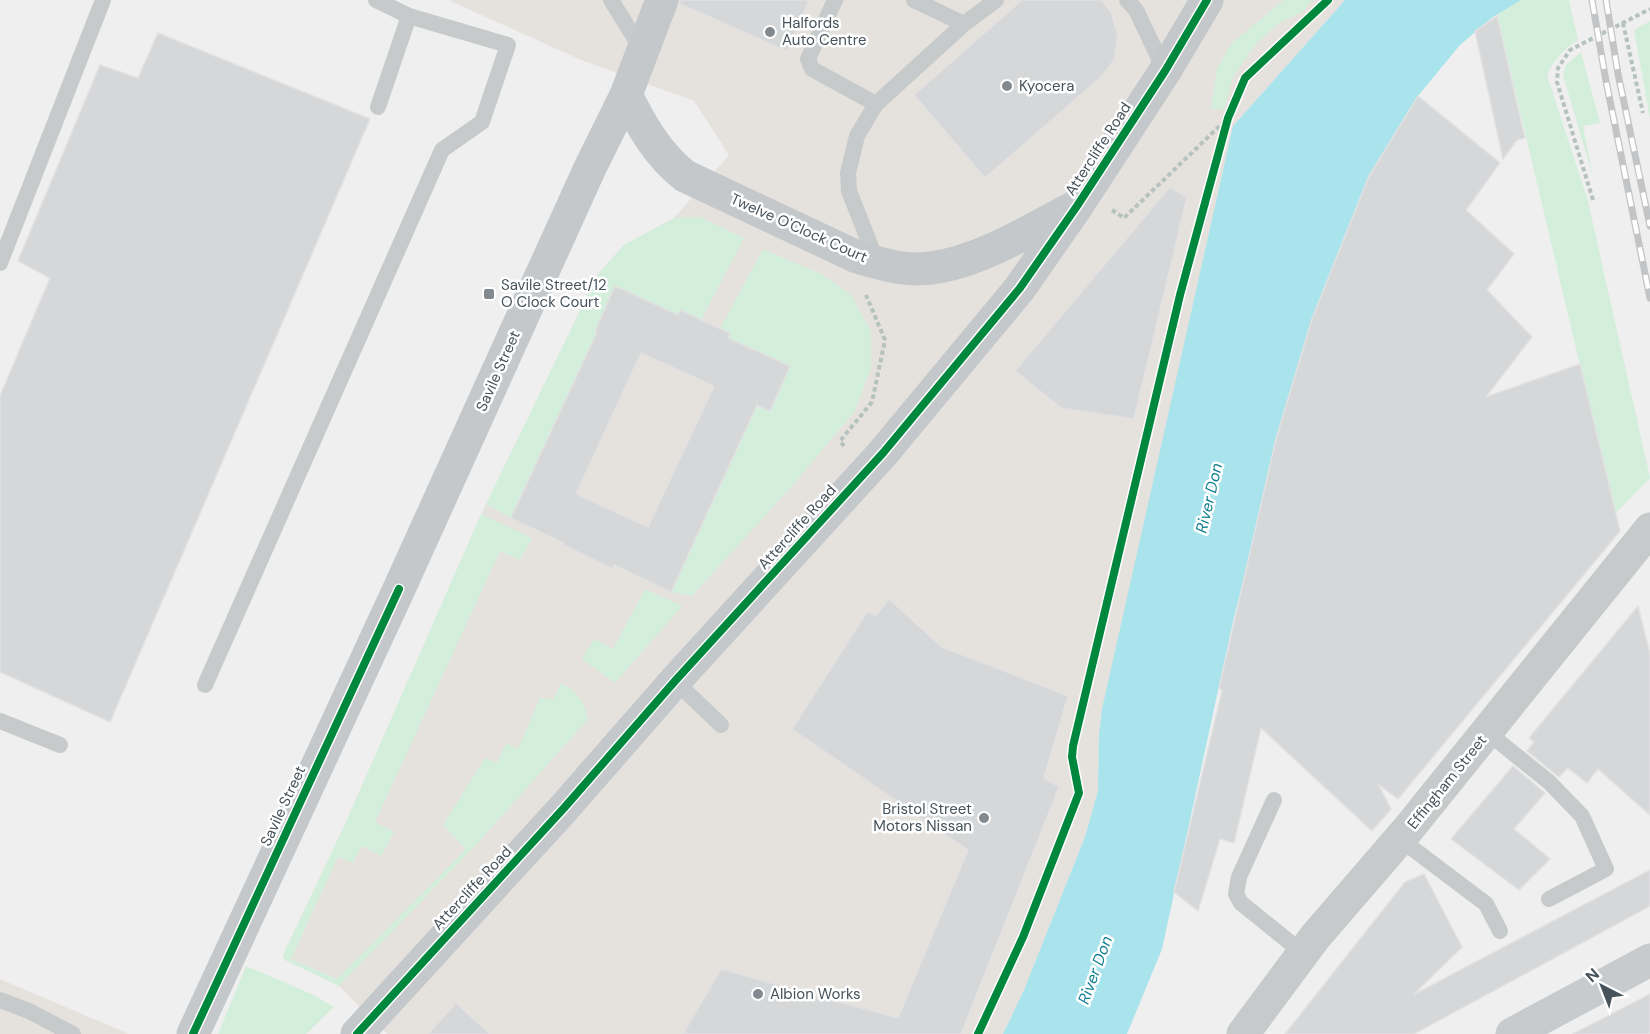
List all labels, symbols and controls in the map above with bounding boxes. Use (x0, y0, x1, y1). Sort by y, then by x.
place label: Halfords Auto Centre (782, 13, 867, 50)
marker: Halfords Auto Centre (763, 25, 777, 39)
place label: Kyocera (1019, 76, 1074, 96)
marker: Kyocera (1000, 79, 1014, 93)
street label: Attercliffe Road (1060, 98, 1136, 200)
street label: Twelve O'Clock Court (728, 189, 871, 267)
place label: Savile Street/12 O Clock Court (501, 275, 607, 312)
marker: Savile Street/12 O Clock Court (482, 287, 496, 301)
street label: Savile Street (471, 327, 525, 415)
water label: River Don (1191, 461, 1227, 535)
street label: Attercliffe Road (754, 480, 840, 574)
street label: Effingham Street (1403, 731, 1491, 833)
street label: Savile Street (256, 762, 310, 849)
place label: Bristol Street Motors Nissan (873, 799, 972, 836)
marker: Bristol Street Motors Nissan (977, 811, 991, 825)
street label: Attercliffe Road (428, 842, 516, 934)
water label: River Don (1073, 933, 1117, 1007)
north arrow (1572, 956, 1632, 1016)
text: N (1581, 964, 1604, 987)
place label: Albion Works (770, 984, 861, 1004)
marker: Albion Works (751, 987, 765, 1001)

